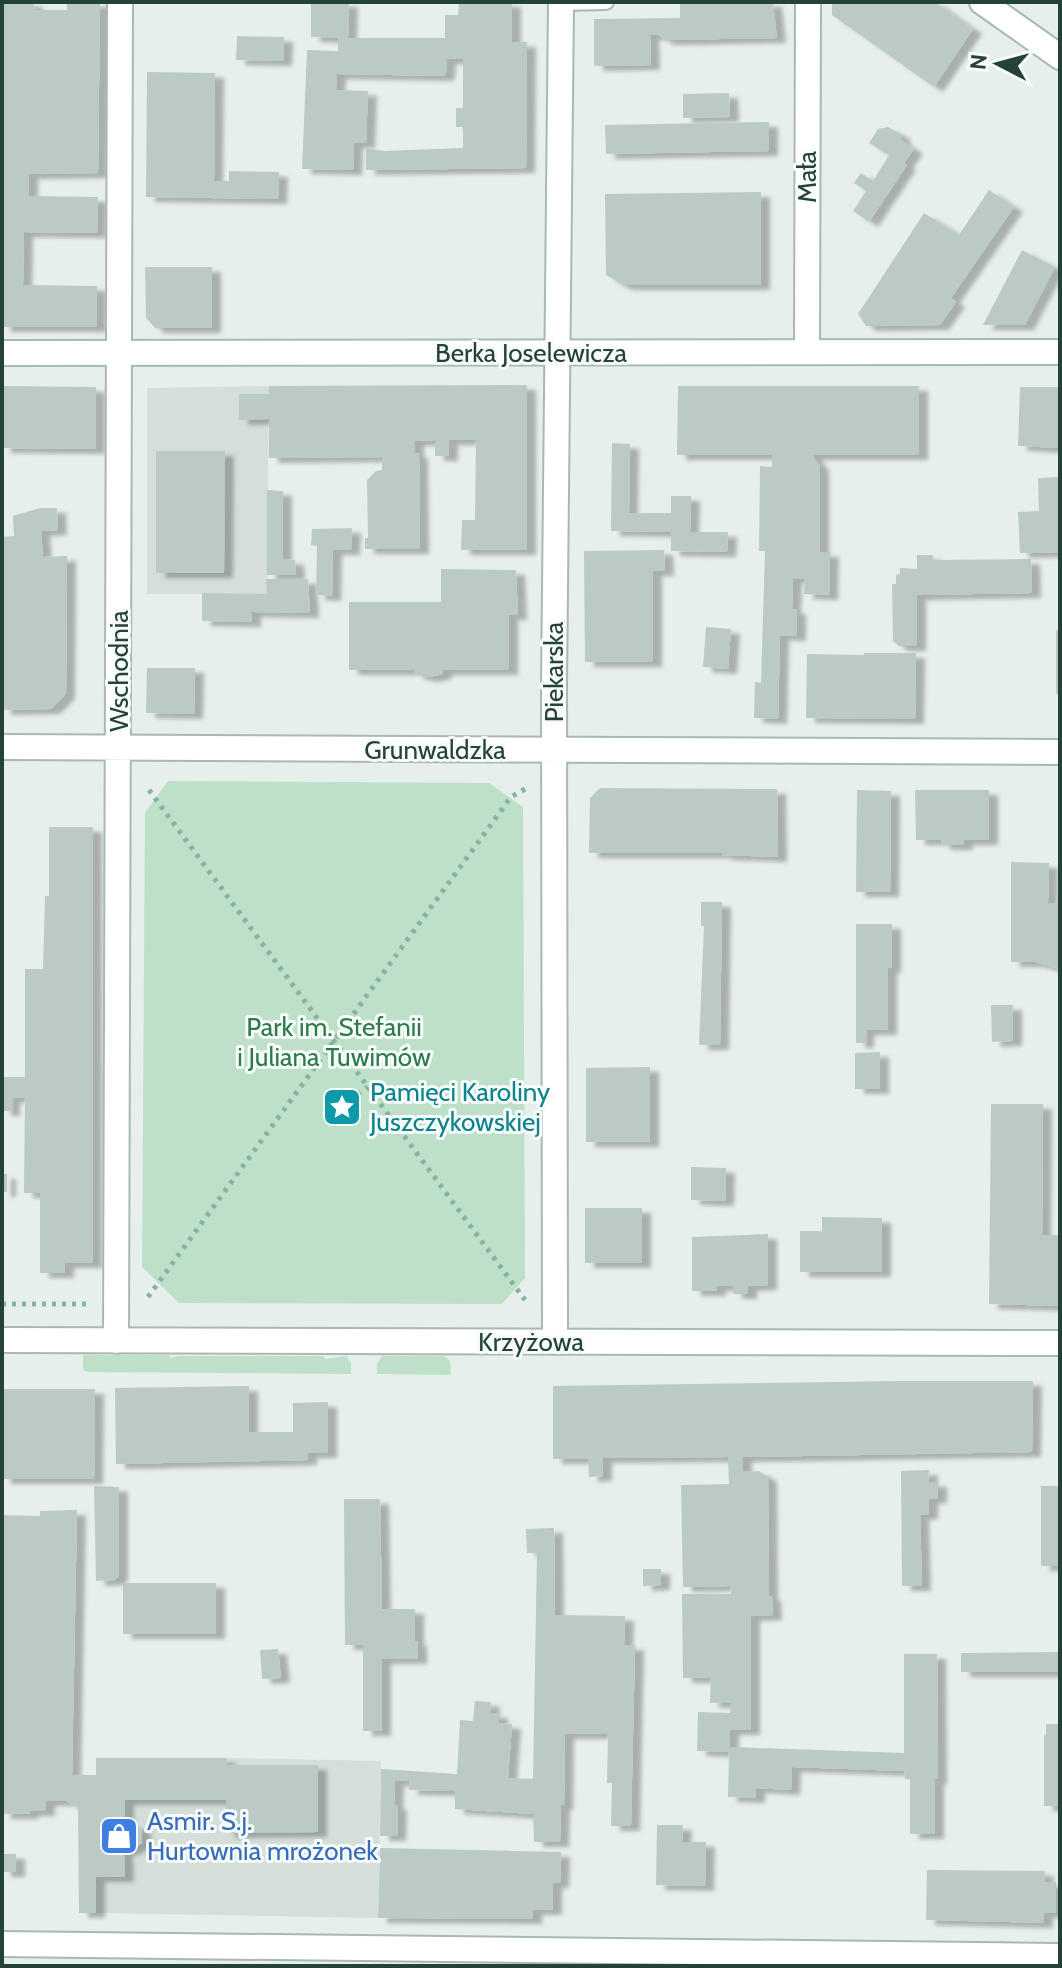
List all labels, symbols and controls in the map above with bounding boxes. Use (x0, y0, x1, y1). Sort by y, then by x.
north arrow (958, 24, 1038, 104)
text: N (964, 53, 993, 71)
street label: Mała (791, 150, 823, 203)
street label: Berka Joselewicza (435, 337, 627, 369)
street label: Wschodnia (103, 610, 135, 732)
street label: Piekarska (538, 621, 570, 722)
street label: Grunwaldzka (364, 734, 506, 766)
park label: Park im. Stefanii i Juliana Tuwimów (237, 1011, 431, 1073)
place label: Pamięci Karoliny Juszczykowskiej (369, 1076, 550, 1138)
place icon: Pamięci Karoliny Juszczykowskiej (321, 1086, 363, 1128)
street label: Krzyżowa (478, 1326, 584, 1358)
place label: Asmir. S.j. Hurtownia mrożonek (147, 1805, 378, 1867)
shop icon: Asmir. S.j. Hurtownia mrożonek (98, 1815, 140, 1857)

